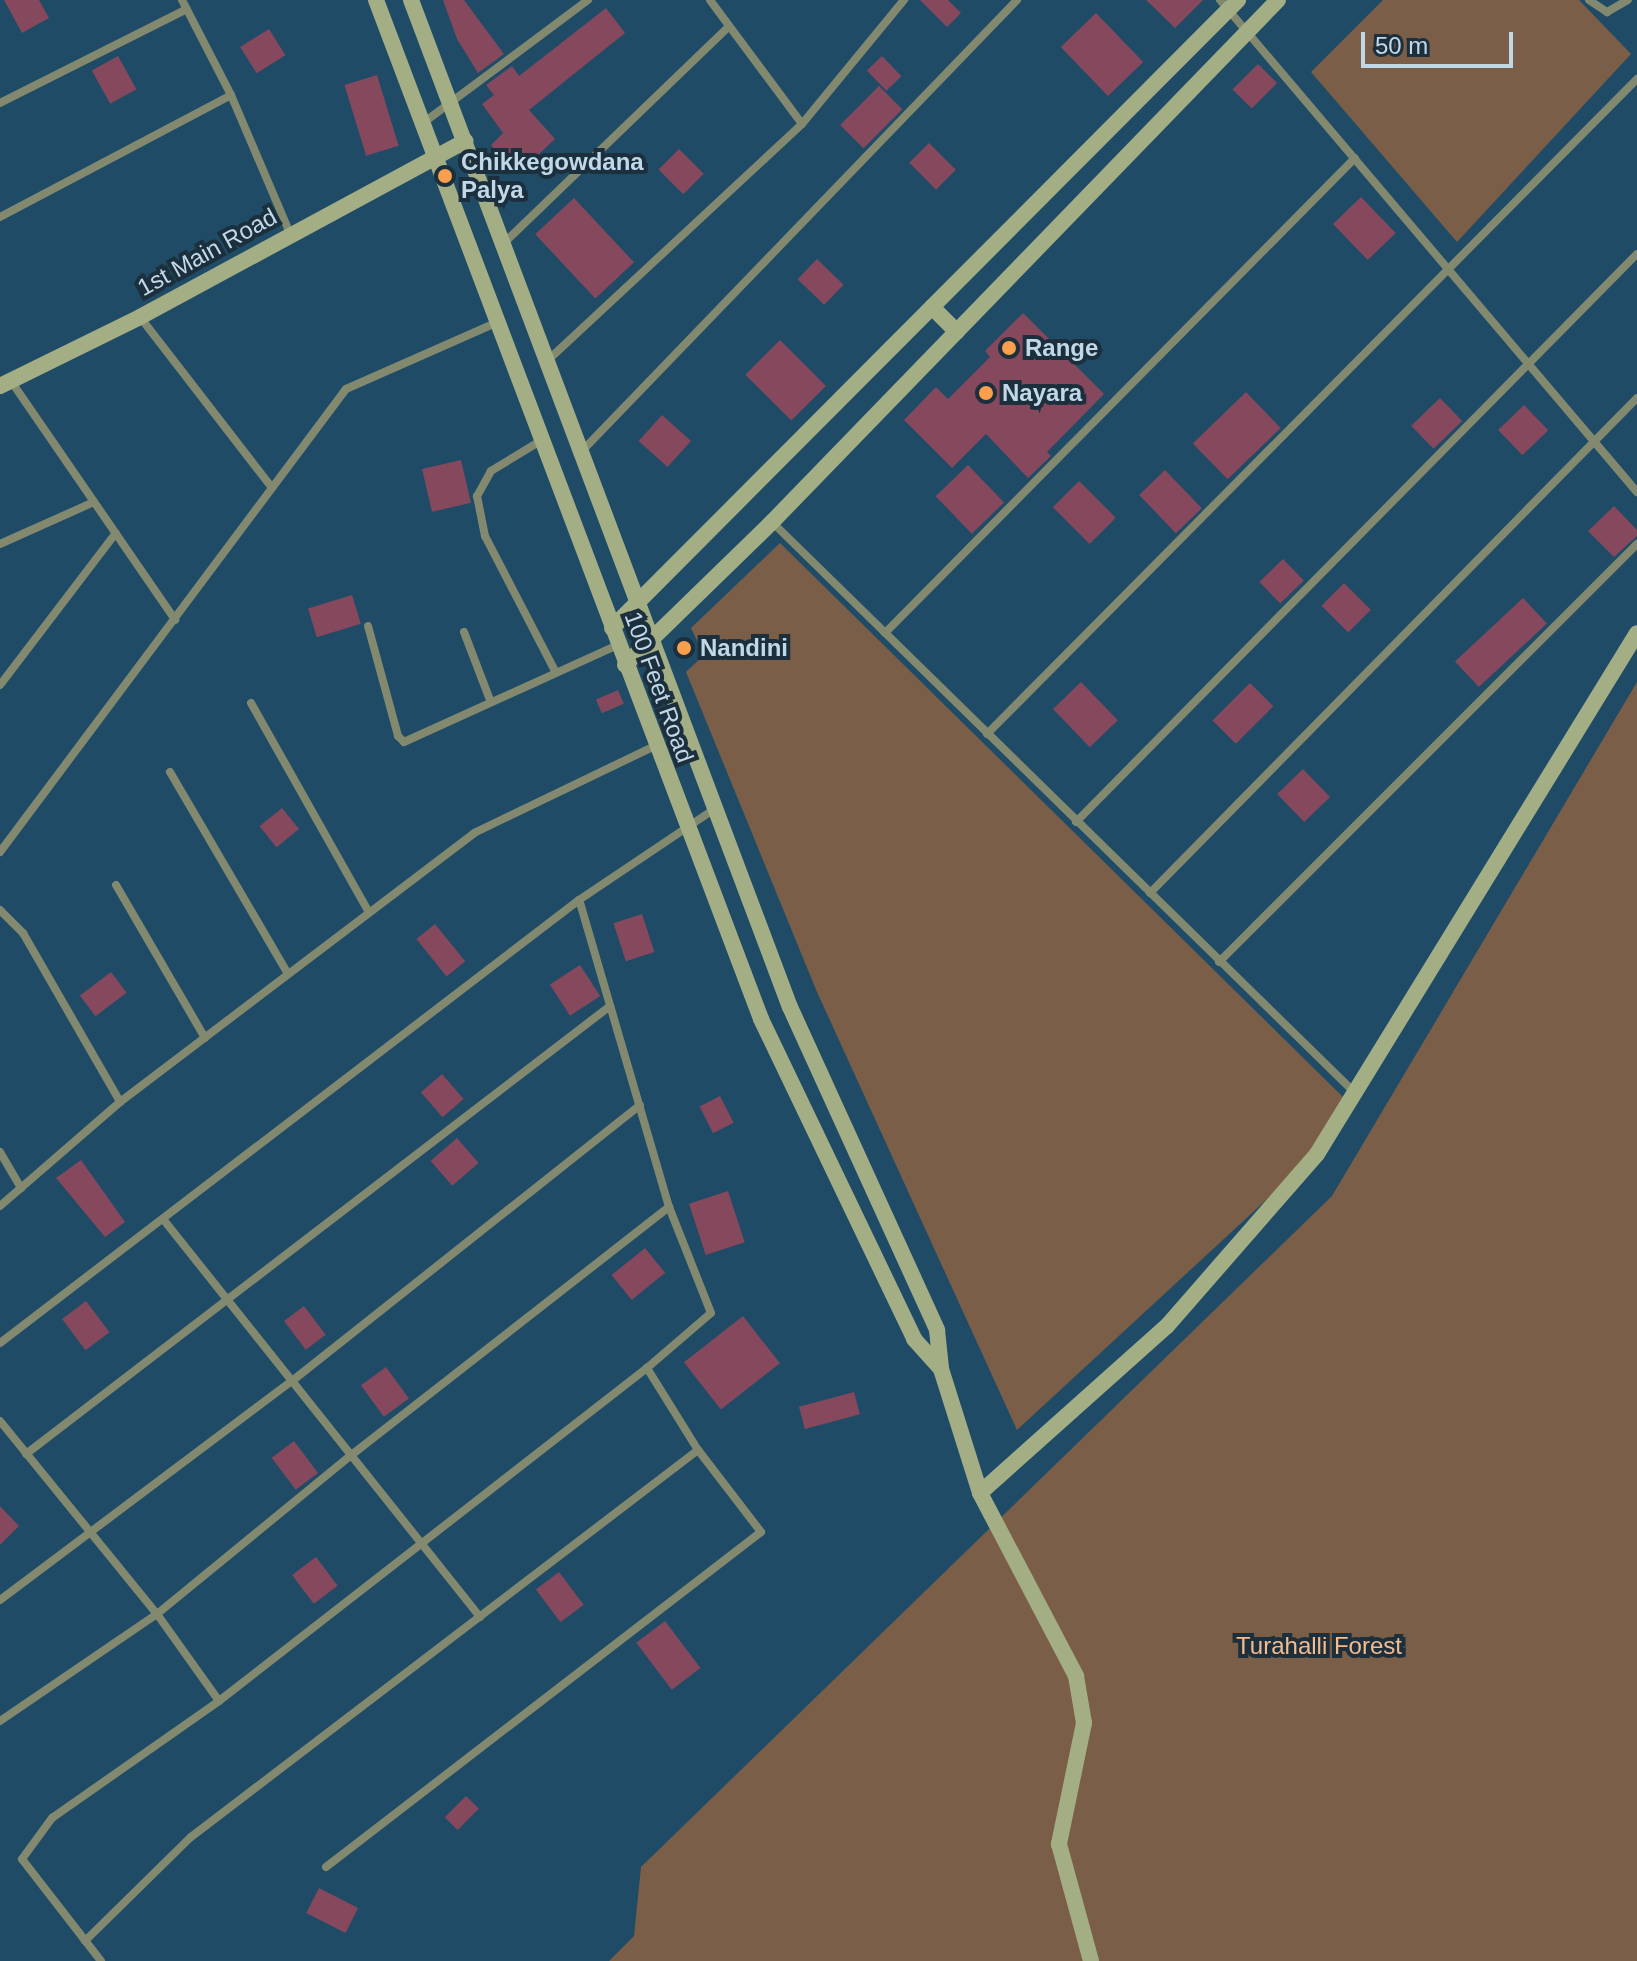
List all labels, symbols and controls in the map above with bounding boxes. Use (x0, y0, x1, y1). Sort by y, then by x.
scale bar (1365, 16, 1517, 66)
text: 50 m (1375, 32, 1428, 59)
place label: Chikkegowdana Palya (461, 148, 644, 204)
marker: Chikkegowdana Palya (436, 167, 454, 185)
street label: 1st Main Road (132, 202, 282, 302)
place label: Range (1025, 334, 1098, 362)
marker: Range (1000, 339, 1018, 357)
place label: Nayara (1002, 379, 1082, 407)
marker: Nayara (977, 384, 995, 402)
street label: 100 Feet Road (618, 607, 700, 767)
place label: Nandini (700, 634, 788, 662)
marker: Nandini (675, 639, 693, 657)
park label: Turahalli Forest (1236, 1632, 1402, 1660)

